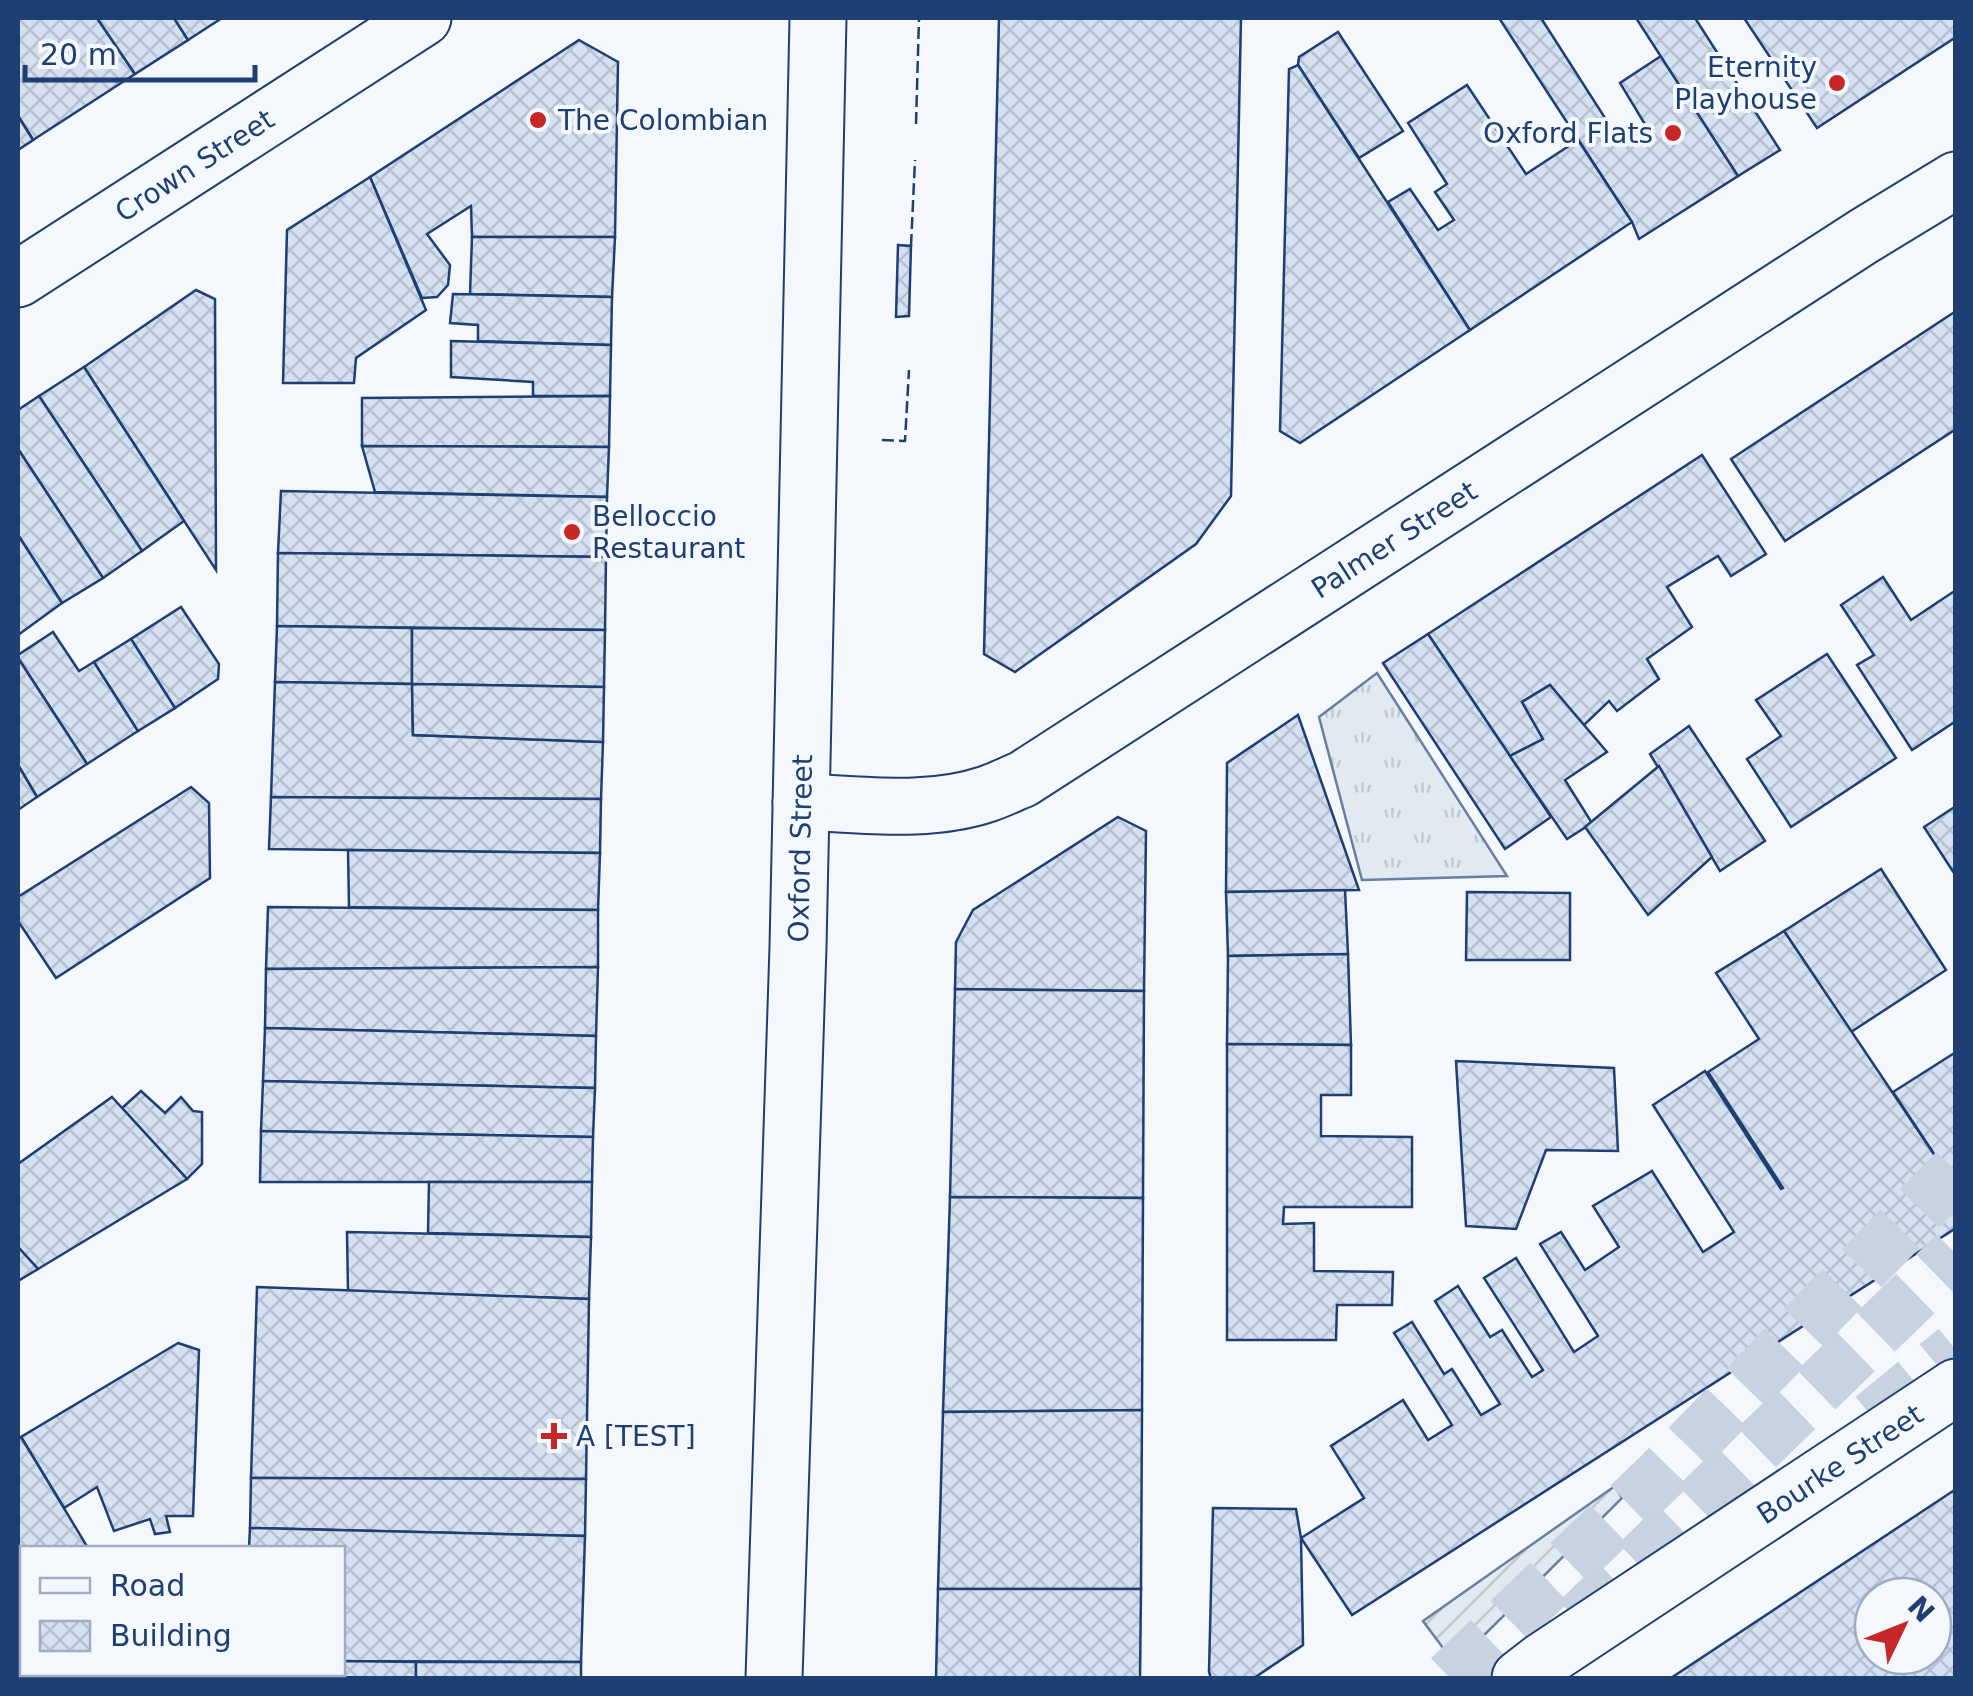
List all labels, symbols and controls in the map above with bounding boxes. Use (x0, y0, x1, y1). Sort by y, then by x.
scale bar (25, 20, 255, 82)
text: 20 m (40, 37, 117, 72)
place label: Eternity Playhouse (1674, 51, 1817, 116)
marker: Eternity Playhouse (1826, 72, 1848, 94)
street label: Crown Street (109, 102, 280, 228)
place label: The Colombian (557, 104, 768, 137)
marker: The Colombian (527, 109, 549, 131)
place label: Oxford Flats (1483, 117, 1653, 150)
marker: Oxford Flats (1662, 122, 1684, 144)
street label: Palmer Street (1305, 474, 1483, 605)
place label: Belloccio Restaurant (592, 500, 745, 565)
marker: Belloccio Restaurant (561, 521, 583, 543)
street label: Oxford Street (782, 754, 819, 943)
street label: Bourke Street (1751, 1397, 1929, 1531)
place label: A [TEST] (576, 1420, 696, 1453)
marker: A [TEST] (541, 1423, 567, 1449)
legend (20, 1546, 345, 1676)
text: Road (110, 1568, 185, 1603)
north arrow (1853, 1576, 1953, 1676)
text: N (1901, 1589, 1941, 1629)
text: Building (110, 1618, 232, 1653)

